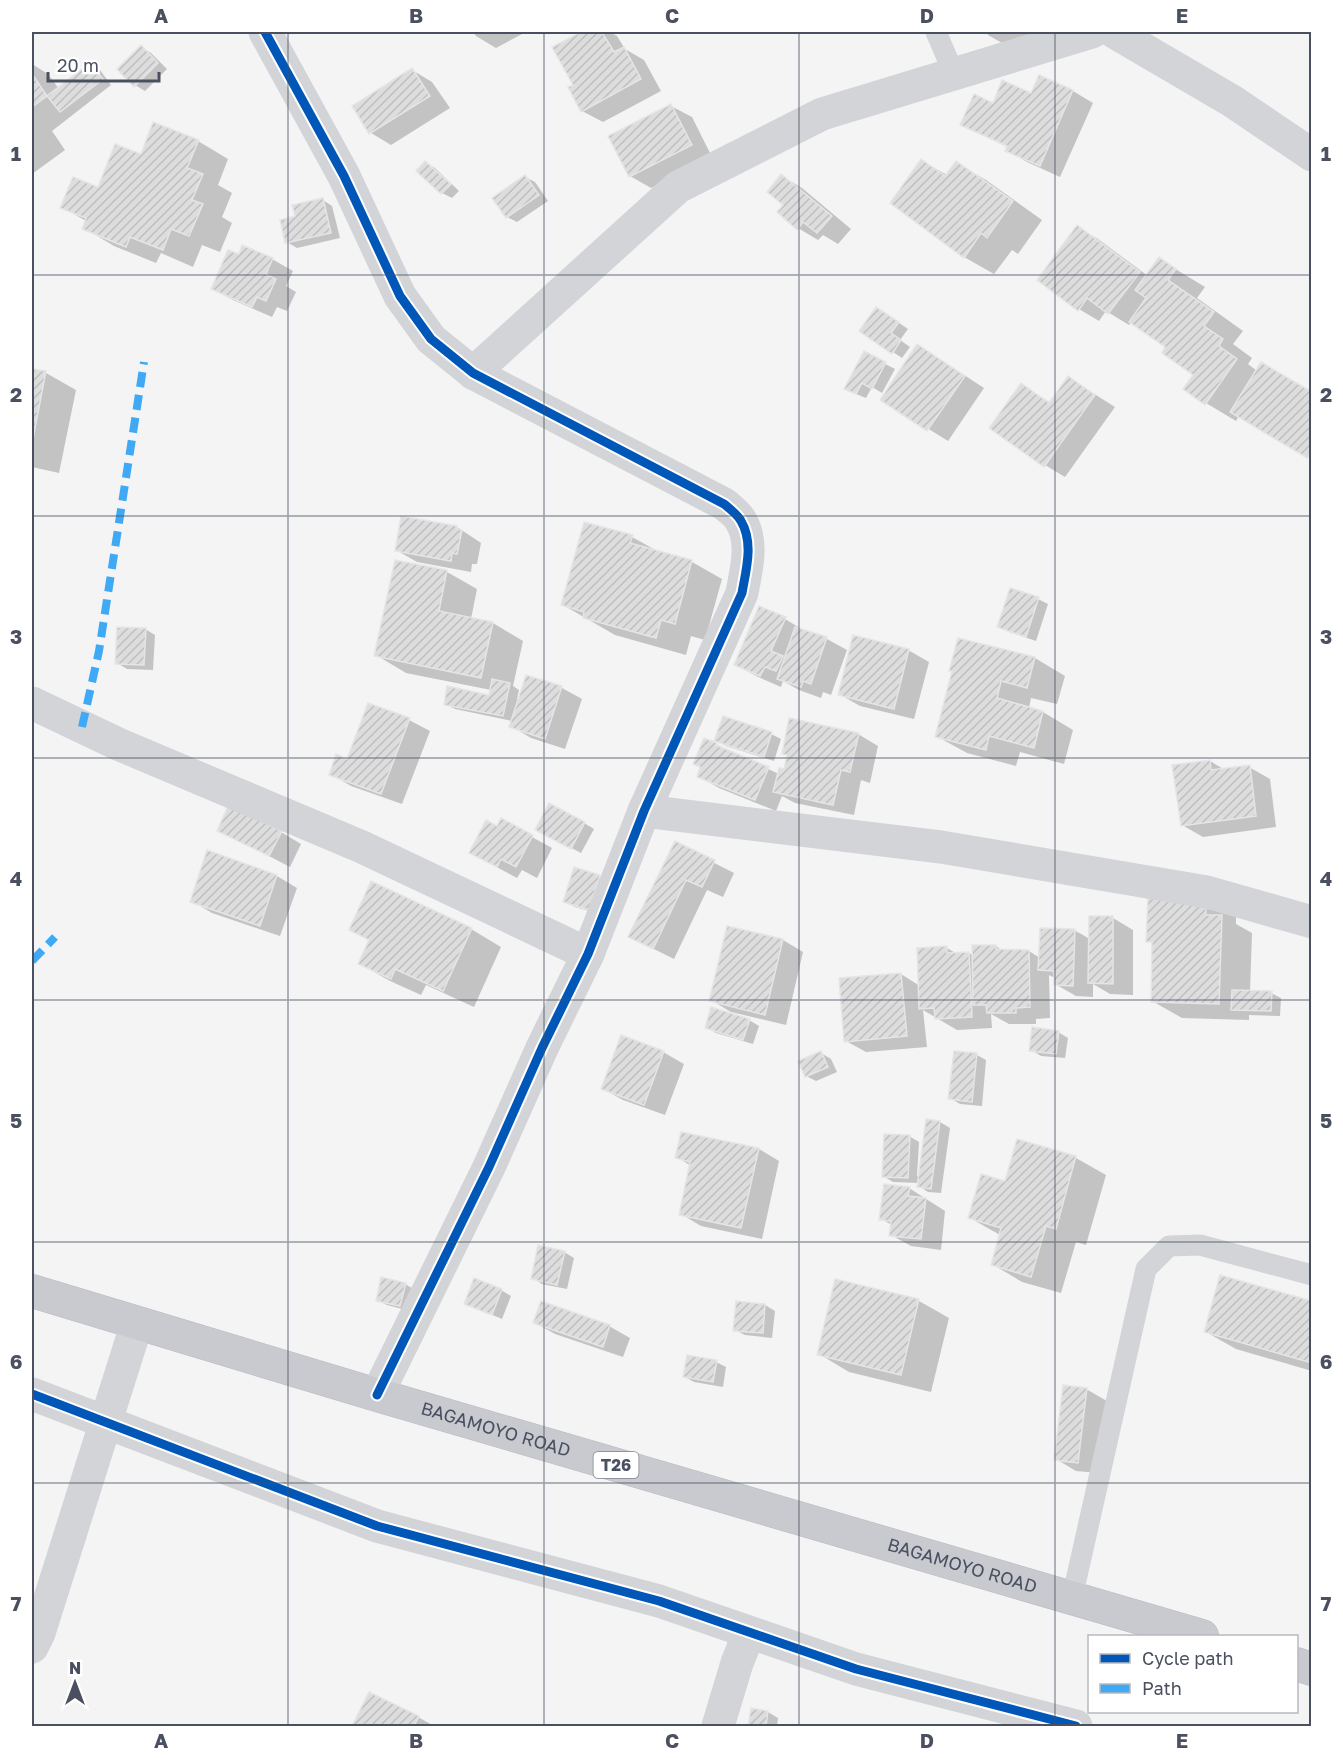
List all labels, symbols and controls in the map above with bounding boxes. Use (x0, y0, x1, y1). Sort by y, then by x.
text: A (154, 3, 168, 27)
text: B (409, 3, 423, 27)
text: C (665, 3, 679, 27)
text: D (920, 3, 934, 27)
text: E (1176, 3, 1188, 27)
scale bar (48, 45, 159, 83)
text: 20 m (57, 54, 99, 76)
text: 1 (11, 141, 21, 165)
text: 1 (1321, 141, 1331, 165)
text: 2 (10, 382, 22, 406)
text: 2 (1320, 382, 1332, 406)
text: 3 (10, 624, 22, 648)
text: 3 (1320, 624, 1332, 648)
text: 4 (10, 866, 22, 890)
text: 4 (1320, 866, 1332, 890)
text: 5 (10, 1108, 22, 1132)
text: 5 (1320, 1108, 1332, 1132)
text: 6 (10, 1349, 22, 1373)
text: 6 (1320, 1349, 1332, 1373)
street label: BAGAMOYO ROAD (419, 1396, 573, 1461)
road number: T26 (594, 1452, 638, 1478)
street label: BAGAMOYO ROAD (885, 1533, 1040, 1597)
text: 7 (11, 1591, 22, 1615)
text: 7 (1321, 1591, 1332, 1615)
legend (1088, 1635, 1298, 1713)
text: Cycle path (1142, 1647, 1234, 1669)
north arrow (45, 1653, 105, 1713)
text: N (69, 1658, 81, 1678)
text: Path (1142, 1677, 1182, 1699)
text: A (154, 1728, 168, 1752)
text: B (409, 1728, 423, 1752)
text: C (665, 1728, 679, 1752)
text: D (920, 1728, 934, 1752)
text: E (1176, 1728, 1188, 1752)

